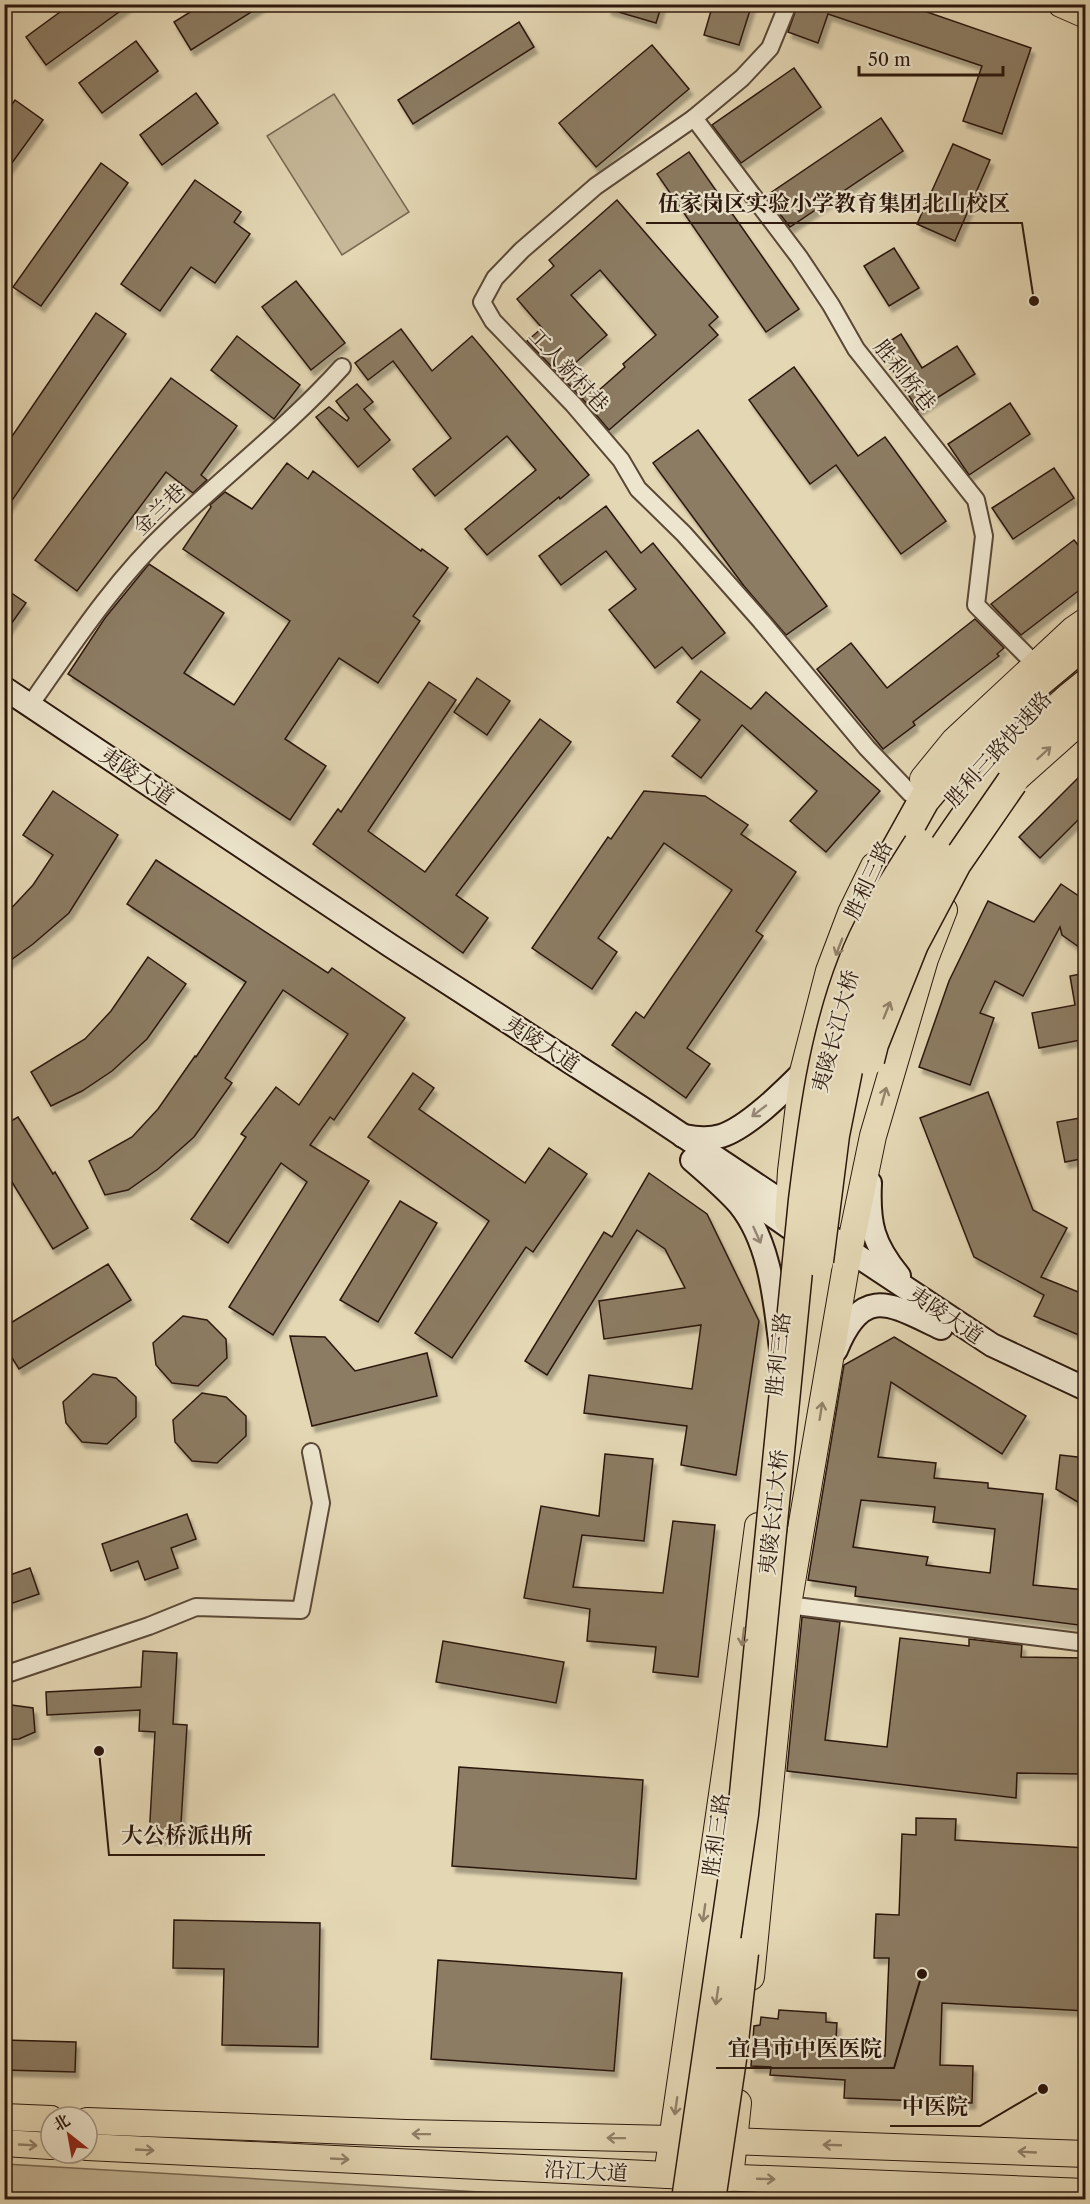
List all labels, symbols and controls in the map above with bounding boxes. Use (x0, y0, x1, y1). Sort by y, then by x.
scale bar (859, 39, 1003, 77)
text: 50 m (868, 49, 911, 71)
callout: 伍家岗区实验小学教育集团北山校区 (646, 183, 1022, 223)
text: 伍家岗区实验小学教育集团北山校区 (658, 190, 1010, 217)
street label: 工人新村巷 (524, 323, 614, 417)
street label: 胜利桥巷 (869, 334, 941, 416)
street label: 金兰巷 (128, 478, 190, 540)
street label: 胜利三路快速路 (940, 686, 1056, 812)
street label: 夷陵大道 (95, 742, 179, 810)
one-way arrow (1036, 746, 1051, 760)
street label: 胜利三路 (839, 837, 897, 923)
one-way arrow (833, 937, 844, 955)
street label: 夷陵长江大桥 (807, 967, 863, 1095)
one-way arrow (882, 1002, 893, 1020)
street label: 夷陵大道 (500, 1011, 584, 1077)
one-way arrow (879, 1087, 890, 1106)
one-way arrow (752, 1105, 768, 1118)
one-way arrow (751, 1226, 763, 1244)
street label: 夷陵大道 (904, 1281, 988, 1349)
street label: 胜利三路 (761, 1311, 795, 1397)
one-way arrow (816, 1401, 827, 1421)
street label: 夷陵长江大桥 (754, 1448, 792, 1576)
one-way arrow (737, 1626, 748, 1646)
street label: 胜利三路 (698, 1792, 734, 1878)
callout: 大公桥派出所 (109, 1815, 265, 1855)
text: 大公桥派出所 (121, 1822, 253, 1849)
one-way arrow (699, 1903, 710, 1923)
one-way arrow (711, 1986, 722, 2005)
callout: 宜昌市中医医院 (716, 2028, 894, 2068)
text: 宜昌市中医医院 (728, 2035, 882, 2062)
callout: 中医院 (890, 2086, 980, 2126)
text: 中医院 (902, 2093, 968, 2120)
one-way arrow (671, 2096, 682, 2116)
north arrow (39, 2105, 99, 2165)
text: 北 (49, 2109, 73, 2135)
one-way arrow (412, 2128, 432, 2139)
one-way arrow (607, 2132, 627, 2144)
one-way arrow (17, 2139, 37, 2150)
one-way arrow (823, 2139, 843, 2151)
one-way arrow (135, 2145, 155, 2156)
one-way arrow (1018, 2146, 1038, 2157)
one-way arrow (330, 2154, 350, 2165)
street label: 沿江大道 (543, 2156, 629, 2186)
one-way arrow (755, 2174, 775, 2185)

